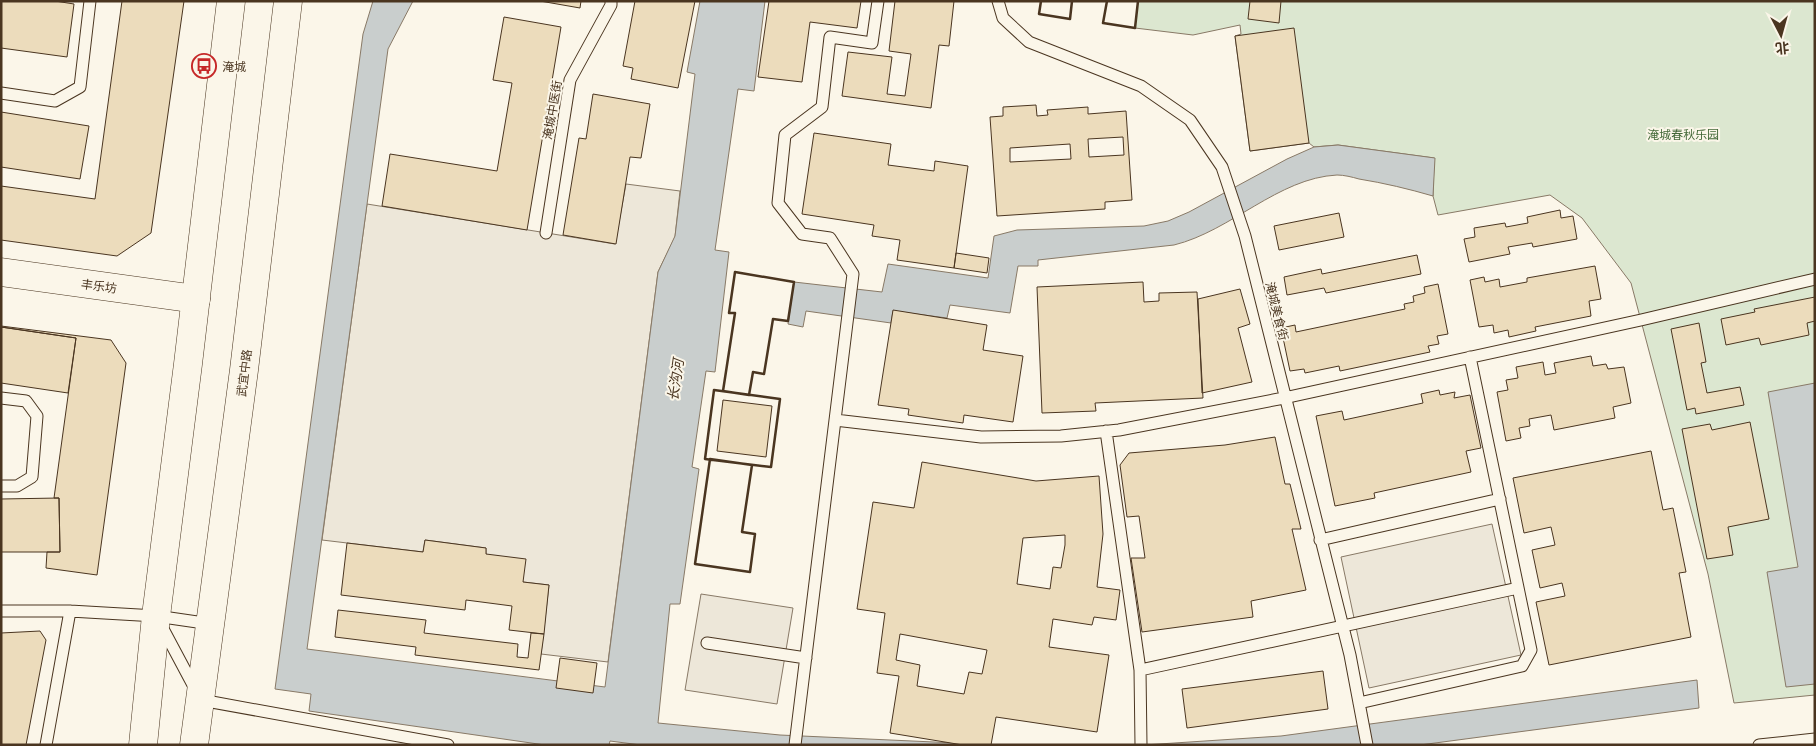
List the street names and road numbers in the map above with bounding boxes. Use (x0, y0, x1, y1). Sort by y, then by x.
street label: 淹城中医街 (539, 79, 565, 141)
street label: 丰乐坊 (80, 276, 118, 296)
street label: 淹城美食街 (1262, 280, 1292, 342)
street label: 武宜中路 (234, 348, 254, 398)

